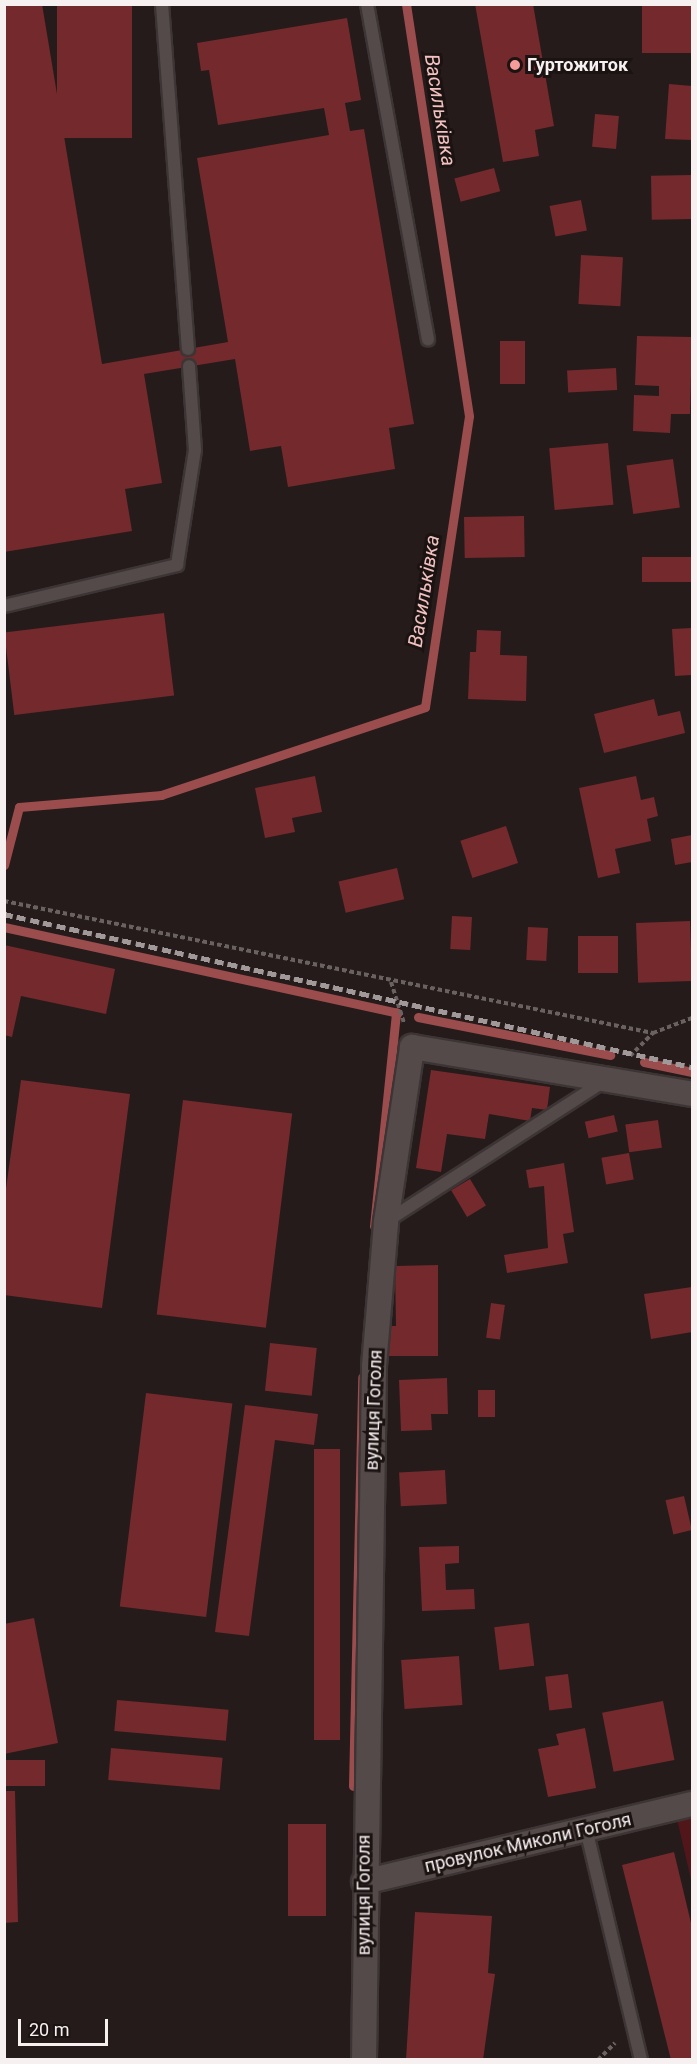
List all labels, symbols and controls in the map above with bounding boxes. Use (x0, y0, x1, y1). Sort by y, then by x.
water label: Васильківка (419, 52, 461, 168)
place label: Гуртожиток (527, 54, 628, 76)
marker: Гуртожиток (508, 58, 522, 72)
water label: Васильківка (403, 533, 445, 649)
street label: вулиця Гоголя (361, 1349, 387, 1471)
street label: провулок Миколи Гоголя (423, 1809, 633, 1877)
street label: вулиця Гоголя (353, 1835, 375, 1955)
scale bar (21, 2007, 111, 2045)
text: 20 m (29, 2019, 69, 2040)

